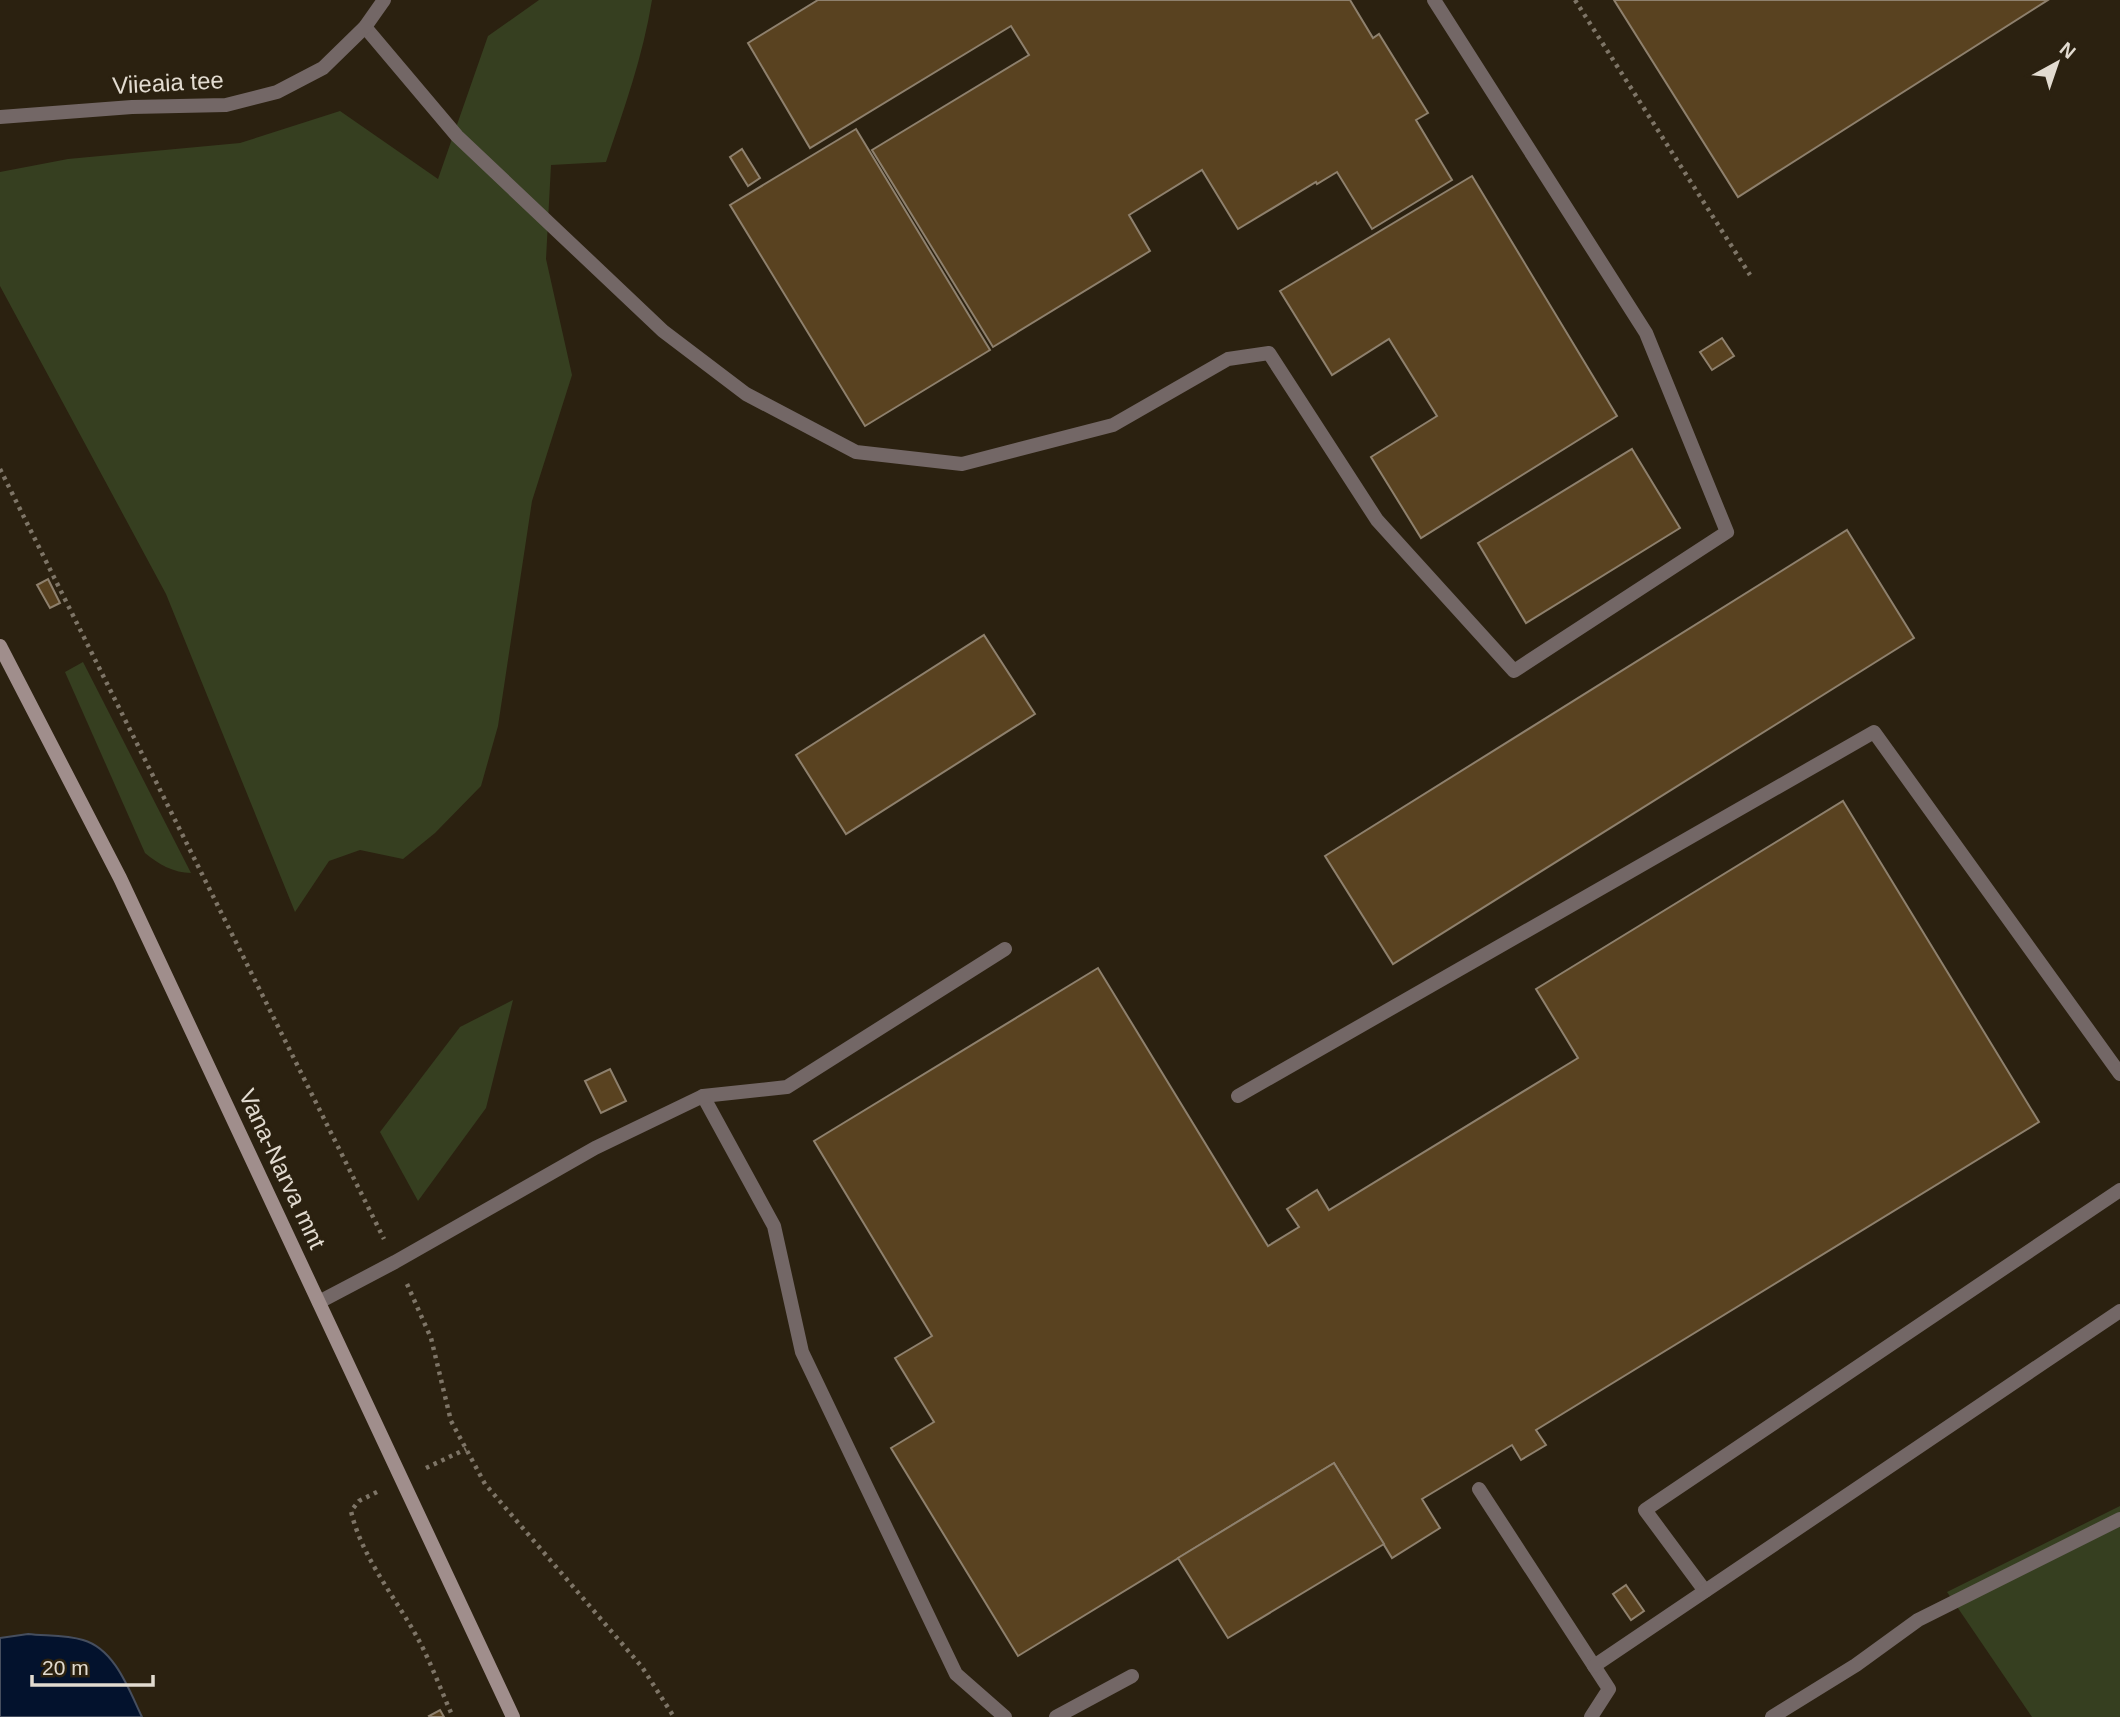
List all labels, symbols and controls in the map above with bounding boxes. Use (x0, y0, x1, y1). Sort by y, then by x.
north arrow (2022, 28, 2092, 98)
text: N (2056, 38, 2080, 63)
street label: Viieaia tee (112, 66, 224, 99)
street label: Vana-Narva mnt (234, 1085, 331, 1253)
scale bar (32, 1644, 152, 1688)
text: 20 m (42, 1656, 89, 1679)

